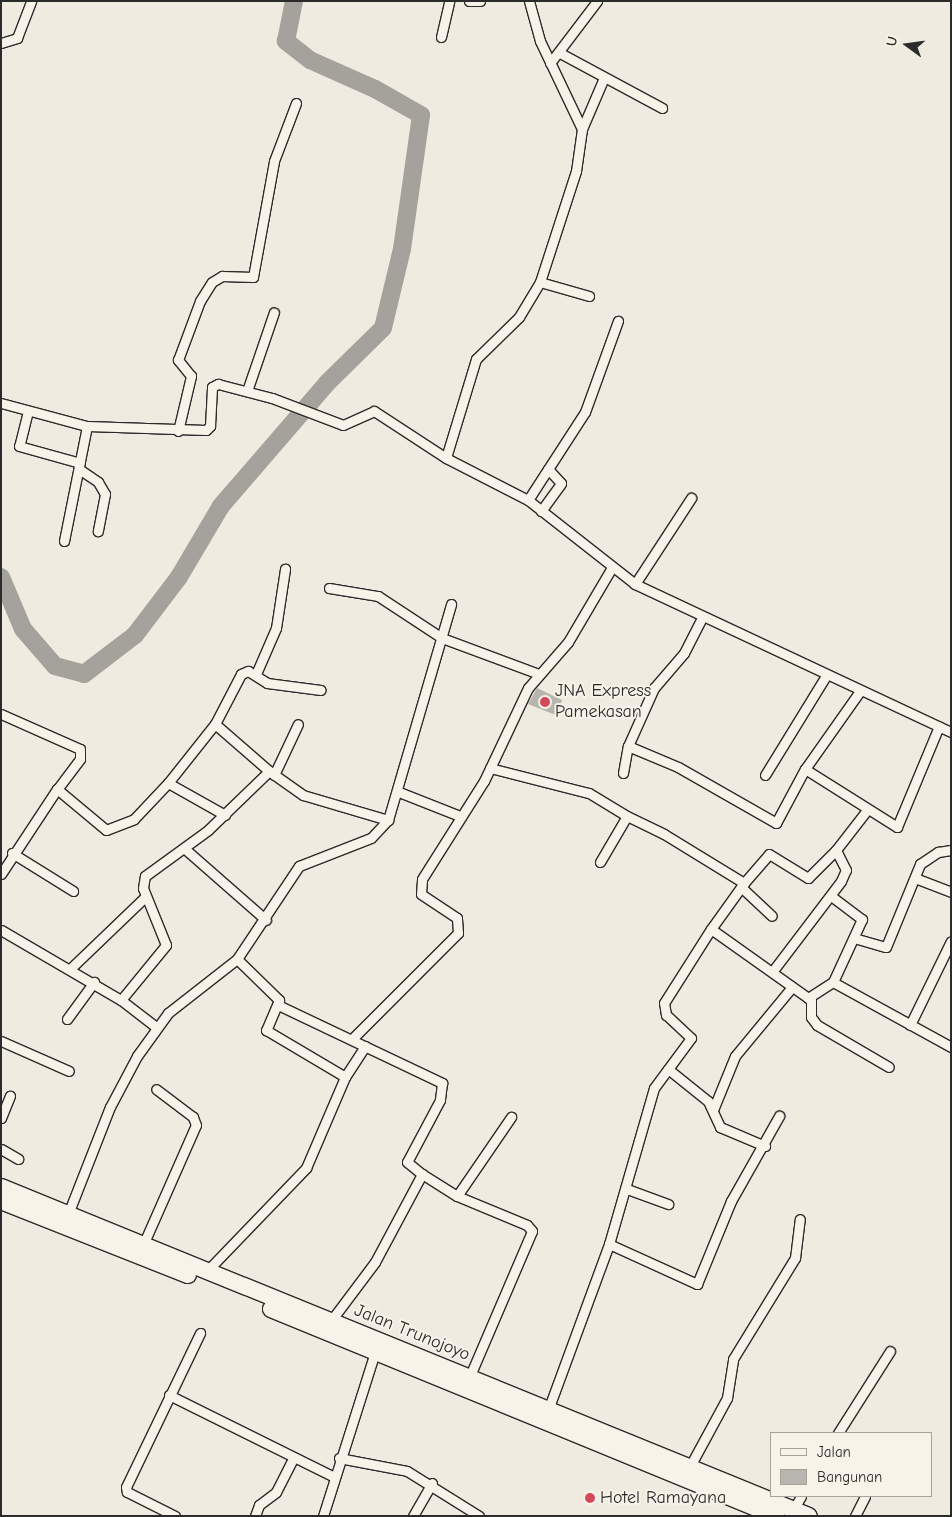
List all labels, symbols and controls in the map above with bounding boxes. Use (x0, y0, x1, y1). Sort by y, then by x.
north arrow (882, 20, 932, 70)
text: U (883, 35, 901, 48)
place label: JNA Express Pamekasan (555, 681, 651, 724)
marker: JNA Express Pamekasan (539, 696, 551, 708)
street label: Jalan Trunojoyo (351, 1300, 473, 1366)
legend (770, 1432, 932, 1497)
text: Jalan (817, 1443, 851, 1461)
text: Bangunan (817, 1468, 882, 1486)
place label: Hotel Ramayana (600, 1487, 726, 1509)
marker: Hotel Ramayana (584, 1492, 596, 1504)

